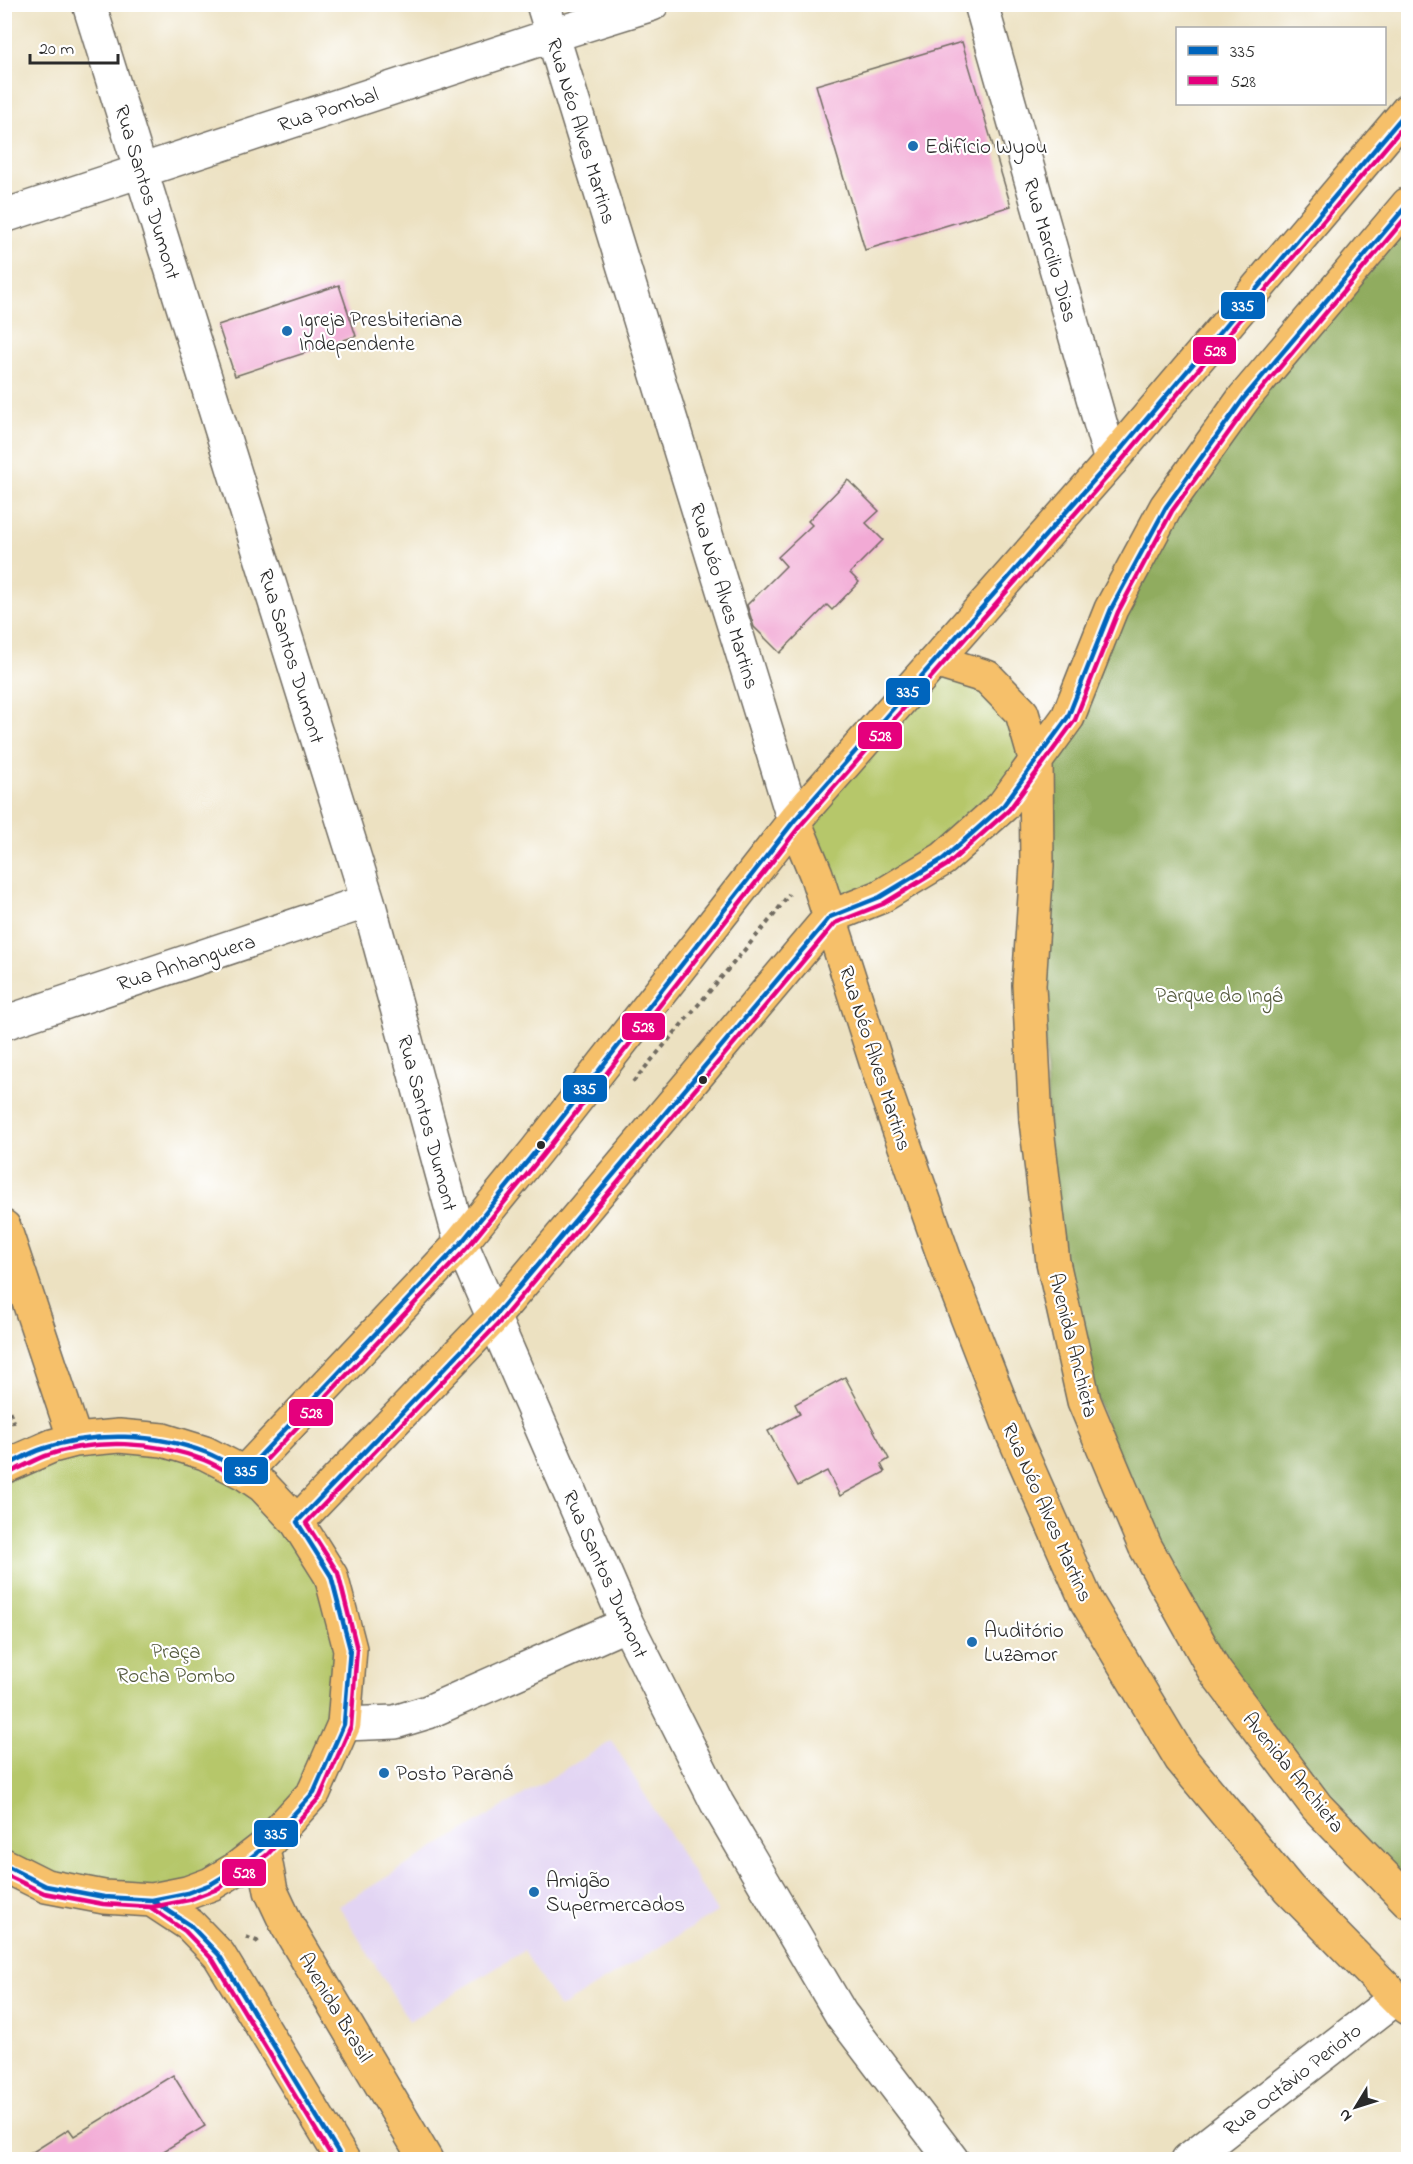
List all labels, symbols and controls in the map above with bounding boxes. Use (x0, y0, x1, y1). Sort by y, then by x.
scale bar (30, 27, 118, 65)
legend (1176, 27, 1386, 105)
street label: Rua Néo Alves Martins (538, 35, 623, 228)
text: 20 m (39, 37, 74, 63)
text: 335 (1230, 40, 1255, 66)
text: 528 (1230, 70, 1256, 96)
street label: Rua Pombal (274, 81, 383, 141)
street label: Rua Santos Dumont (105, 102, 187, 284)
place label: Edifício Wyou (925, 133, 1048, 165)
marker: Edifício Wyou (906, 139, 920, 153)
street label: Rua Marcilio Dias (1014, 175, 1084, 326)
line badge: 335 (1220, 291, 1266, 320)
text: 335 (1231, 295, 1255, 319)
place label: Igreja Presbiteriana Independente (299, 306, 462, 360)
marker: Igreja Presbiteriana Independente (280, 324, 294, 338)
line badge: 528 (1192, 336, 1237, 365)
text: 528 (1203, 340, 1227, 364)
street label: Rua Néo Alves Martins (681, 500, 766, 693)
street label: Rua Santos Dumont (249, 566, 331, 748)
line badge: 335 (885, 677, 931, 706)
text: 335 (896, 681, 920, 705)
line badge: 528 (857, 721, 903, 750)
text: 528 (868, 725, 892, 749)
street label: Rua Anhanguera (114, 927, 260, 1002)
street label: Rua Néo Alves Martins (830, 962, 918, 1155)
park label: Parque do Ingá (1155, 982, 1283, 1014)
line badge: 528 (621, 1012, 666, 1041)
text: 528 (631, 1016, 655, 1040)
street label: Rua Santos Dumont (388, 1032, 464, 1215)
line badge: 335 (562, 1074, 608, 1103)
unlabelled marker (697, 1074, 709, 1086)
text: 335 (573, 1078, 597, 1102)
unlabelled marker (535, 1139, 547, 1151)
street label: Avenida Anchieta (1040, 1270, 1104, 1421)
line badge: 528 (288, 1398, 334, 1427)
text: 528 (299, 1402, 323, 1426)
street label: Rua Néo Alves Martins (993, 1419, 1099, 1607)
line badge: 335 (223, 1456, 269, 1485)
text: 335 (234, 1460, 258, 1484)
street label: Rua Santos Dumont (554, 1486, 655, 1664)
place label: Auditório Luzamor (984, 1617, 1064, 1671)
marker: Auditório Luzamor (965, 1635, 979, 1649)
park label: Praça Rocha Pombo (117, 1638, 235, 1692)
street label: Avenida Anchieta (1234, 1706, 1351, 1840)
place label: Posto Paraná (396, 1760, 513, 1790)
marker: Posto Paraná (377, 1766, 391, 1780)
line badge: 335 (253, 1819, 299, 1848)
text: 335 (264, 1823, 288, 1847)
line badge: 528 (221, 1858, 267, 1887)
text: 528 (232, 1862, 256, 1886)
place label: Amigão Supermercados (546, 1867, 685, 1921)
marker: Amigão Supermercados (527, 1885, 541, 1899)
street label: Avenida Brasil (290, 1947, 379, 2069)
street label: Rua Octávio Perioto (1218, 2017, 1369, 2144)
north arrow (1326, 2077, 1386, 2137)
text: N (1333, 2103, 1359, 2127)

